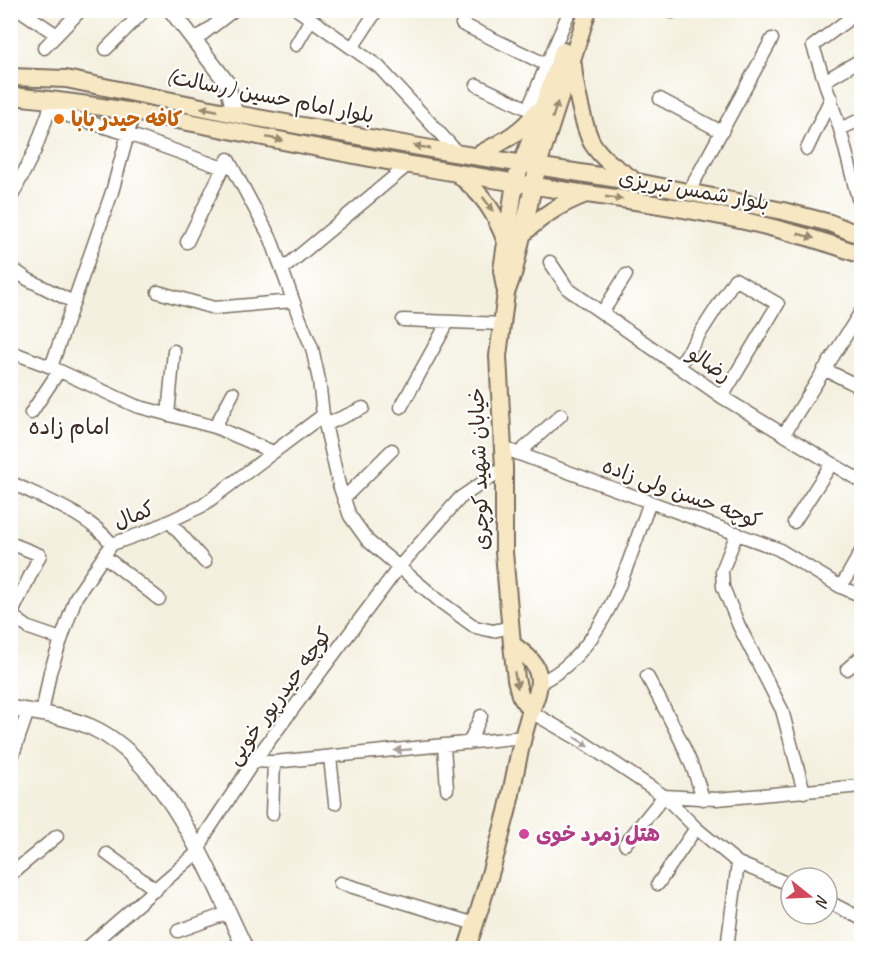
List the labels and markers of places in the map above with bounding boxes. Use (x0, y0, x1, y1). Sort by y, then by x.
place label: کافه حیدر بابا (71, 106, 183, 132)
marker: کافه حیدر بابا (52, 112, 66, 126)
place label: هتل زمرد خوی (536, 821, 660, 847)
marker: هتل زمرد خوی (517, 827, 531, 841)

